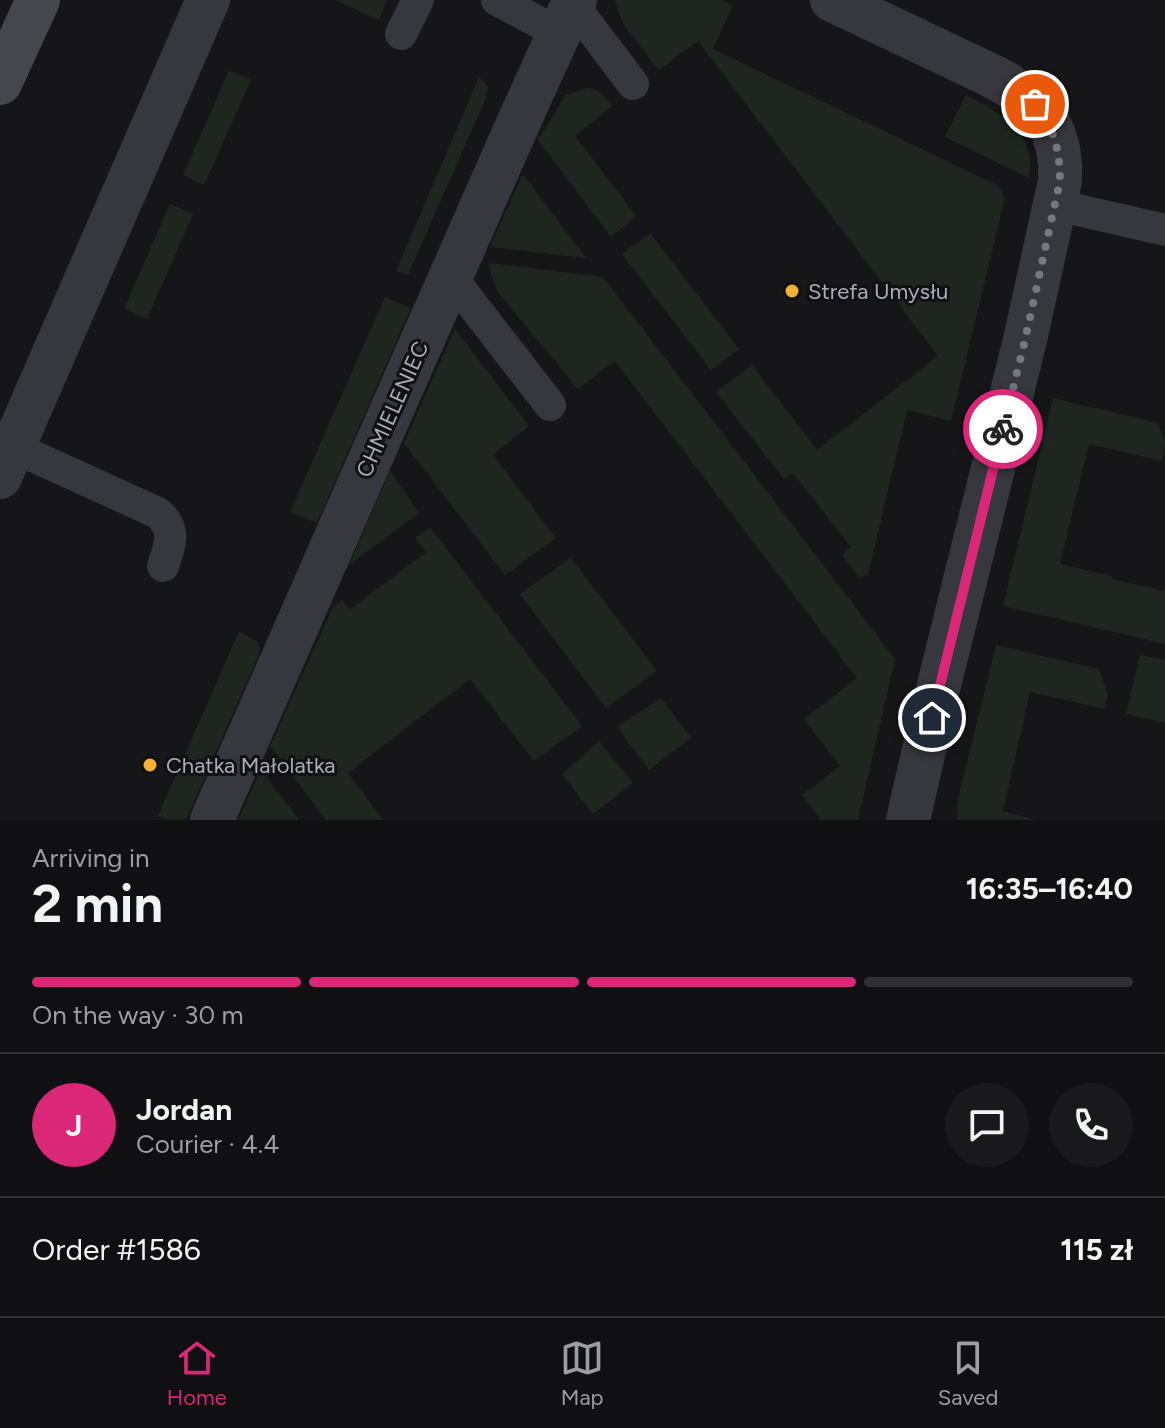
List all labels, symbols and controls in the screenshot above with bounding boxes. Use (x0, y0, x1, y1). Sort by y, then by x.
pin (1001, 70, 1069, 138)
icon: bag (1013, 82, 1057, 126)
place label: Strefa Umysłu (808, 278, 948, 305)
marker: Strefa Umysłu (783, 282, 801, 300)
street label: CHMIELENIEC (350, 337, 435, 482)
courier (963, 389, 1043, 469)
icon: bike (981, 407, 1025, 451)
pin (898, 684, 966, 752)
icon: home (910, 696, 954, 740)
place label: Chatka Małolatka (166, 752, 336, 779)
marker: Chatka Małolatka (141, 756, 159, 774)
text: Arriving in (32, 842, 150, 874)
text: 16:35–16:40 (966, 870, 1133, 907)
text: 2 min (32, 873, 163, 935)
text: On the way · 30 m (32, 999, 244, 1031)
button: chat (945, 1083, 1029, 1167)
button: phone (1049, 1083, 1133, 1167)
text: Jordan (136, 1091, 232, 1128)
text: J (66, 1107, 82, 1144)
text: Courier · 4.4 (136, 1128, 279, 1160)
text: Order #1586 (32, 1231, 201, 1268)
text: 115 zł (1060, 1231, 1133, 1268)
tab: Home (167, 1336, 227, 1411)
tab: Map (560, 1336, 604, 1411)
tab: Saved (938, 1336, 998, 1411)

